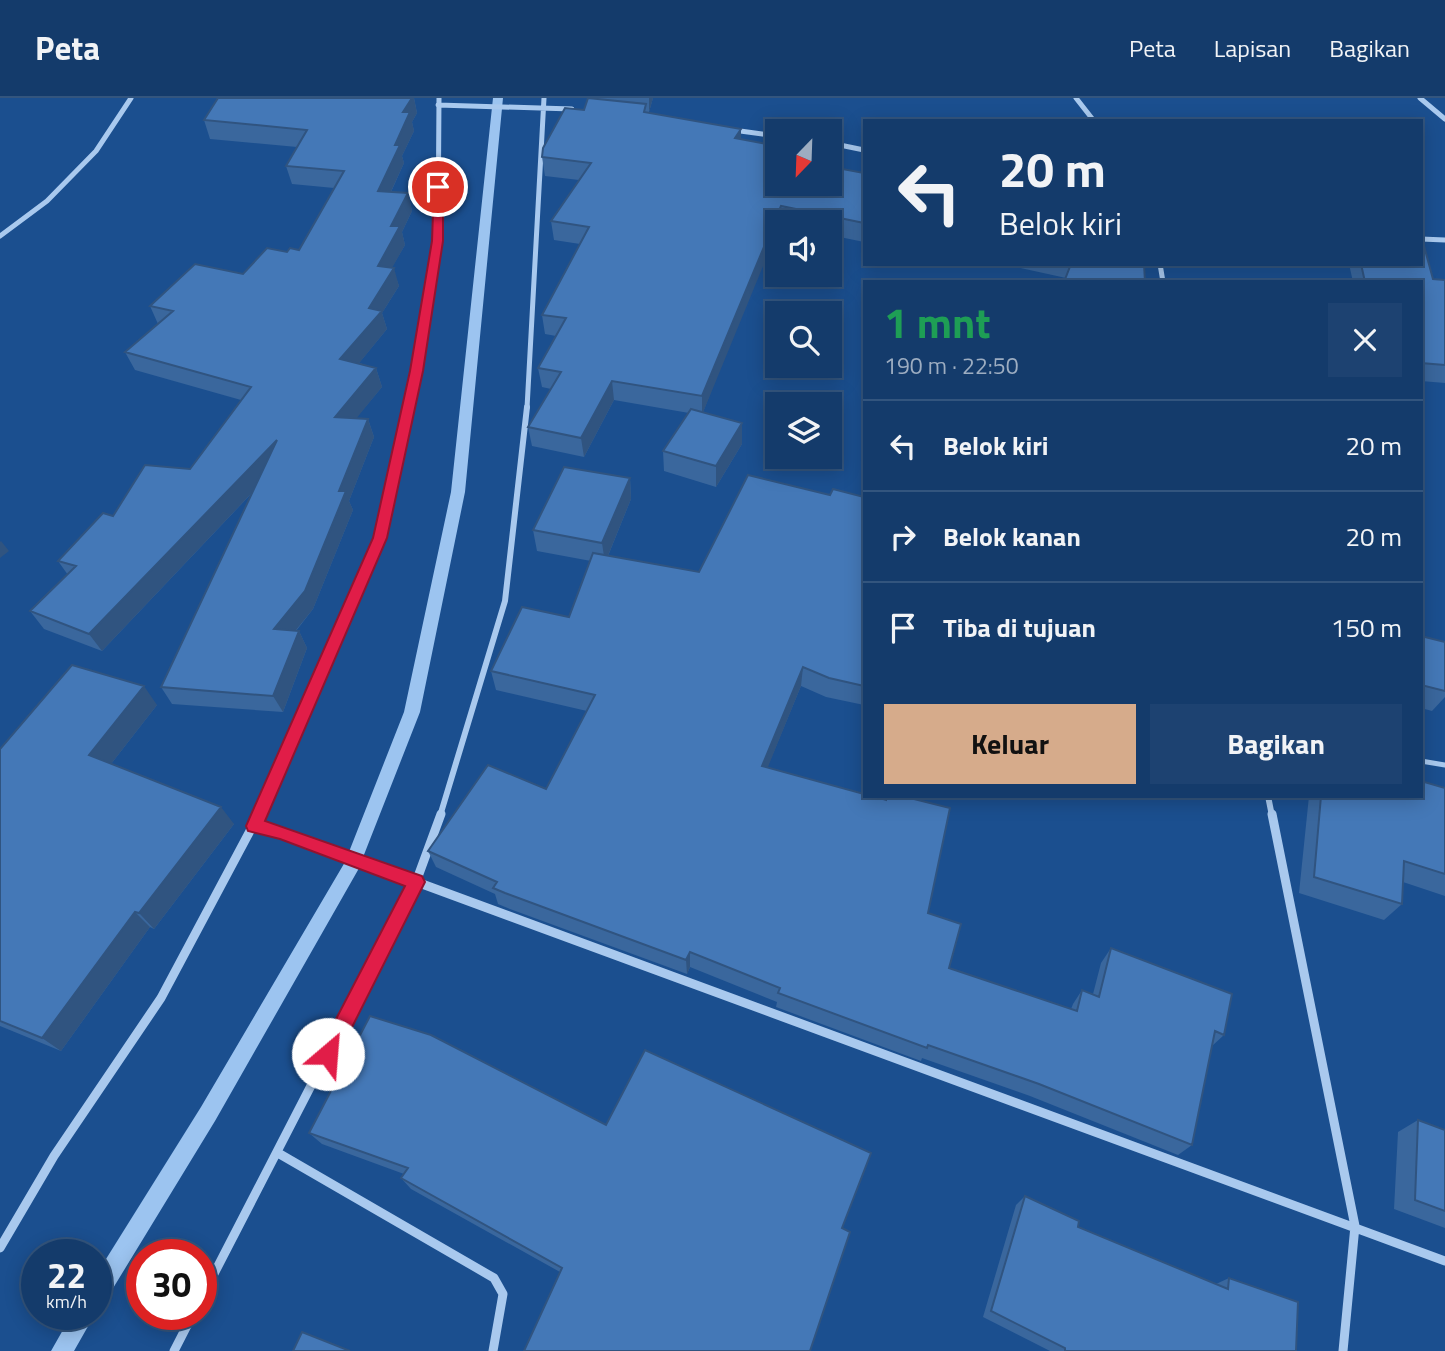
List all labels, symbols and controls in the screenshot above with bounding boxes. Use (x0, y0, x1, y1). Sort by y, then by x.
text: Peta (35, 23, 100, 73)
text: Peta (1129, 30, 1176, 66)
text: Lapisan (1214, 30, 1291, 66)
text: Bagikan (1329, 30, 1410, 66)
north arrow (765, 119, 842, 196)
map controls (765, 119, 842, 469)
text: 20 m (999, 131, 1106, 206)
icon: left (884, 147, 975, 238)
pin (408, 157, 468, 217)
icon: arrive (419, 168, 457, 206)
text: Belok kiri (999, 199, 1122, 247)
button: sound (765, 210, 842, 287)
text: 1 mnt (884, 290, 991, 354)
button: search (765, 301, 842, 378)
button: close (1328, 303, 1402, 377)
text: 190 m · 22:50 (884, 348, 1019, 383)
button: layers (765, 392, 842, 469)
text: Belok kiri (943, 426, 1049, 465)
text: 20 m (1345, 426, 1402, 465)
icon: left (884, 427, 922, 465)
text: Belok kanan (943, 517, 1081, 556)
text: 20 m (1345, 517, 1402, 556)
icon: right (884, 518, 922, 556)
text: Tiba di tujuan (943, 608, 1096, 647)
text: 150 m (1331, 608, 1402, 647)
icon: arrive (884, 609, 922, 647)
button: Keluar (884, 704, 1136, 784)
button: Bagikan (1150, 704, 1402, 784)
position arrow (291, 1017, 365, 1091)
speed limit sign: 30 (126, 1239, 217, 1330)
text: 22 (47, 1248, 86, 1302)
text: km/h (46, 1288, 87, 1315)

